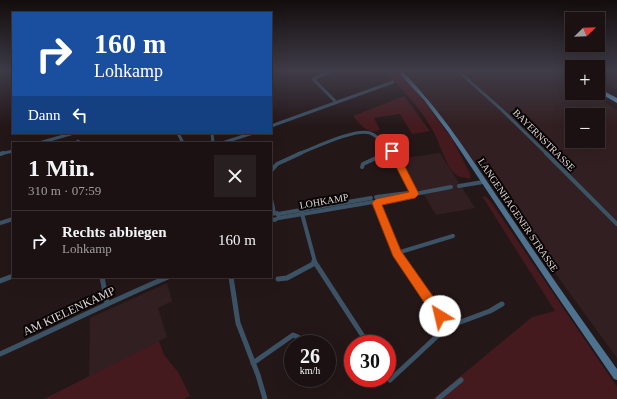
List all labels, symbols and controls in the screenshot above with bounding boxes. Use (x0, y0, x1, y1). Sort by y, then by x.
north arrow (565, 12, 605, 52)
map controls (565, 12, 605, 148)
icon: right (28, 28, 80, 80)
text: 160 m (94, 28, 166, 59)
button: + (565, 60, 605, 100)
text: Lohkamp (94, 61, 163, 81)
icon: left (69, 104, 91, 126)
text: Dann (28, 107, 61, 123)
street label: BAYERNSTRASSE (511, 107, 577, 173)
button: − (565, 108, 605, 148)
pin (375, 134, 409, 168)
icon: arrive (381, 140, 403, 162)
text: 1 Min. (28, 155, 95, 181)
button: close (214, 155, 256, 197)
street label: LANGENHAGENER STRASSE (476, 156, 560, 274)
text: 310 m · 07:59 (28, 183, 101, 198)
street label: LOHKAMP (299, 191, 350, 211)
text: Rechts abbiegen (62, 224, 167, 240)
icon: right (28, 230, 50, 252)
text: 160 m (218, 232, 256, 248)
text: Lohkamp (62, 241, 112, 256)
street label: AM KIELENKAMP (21, 283, 118, 339)
position arrow (419, 295, 461, 337)
speed limit sign: 30 (344, 335, 396, 387)
text: 26 (300, 345, 320, 367)
text: km/h (300, 365, 320, 376)

